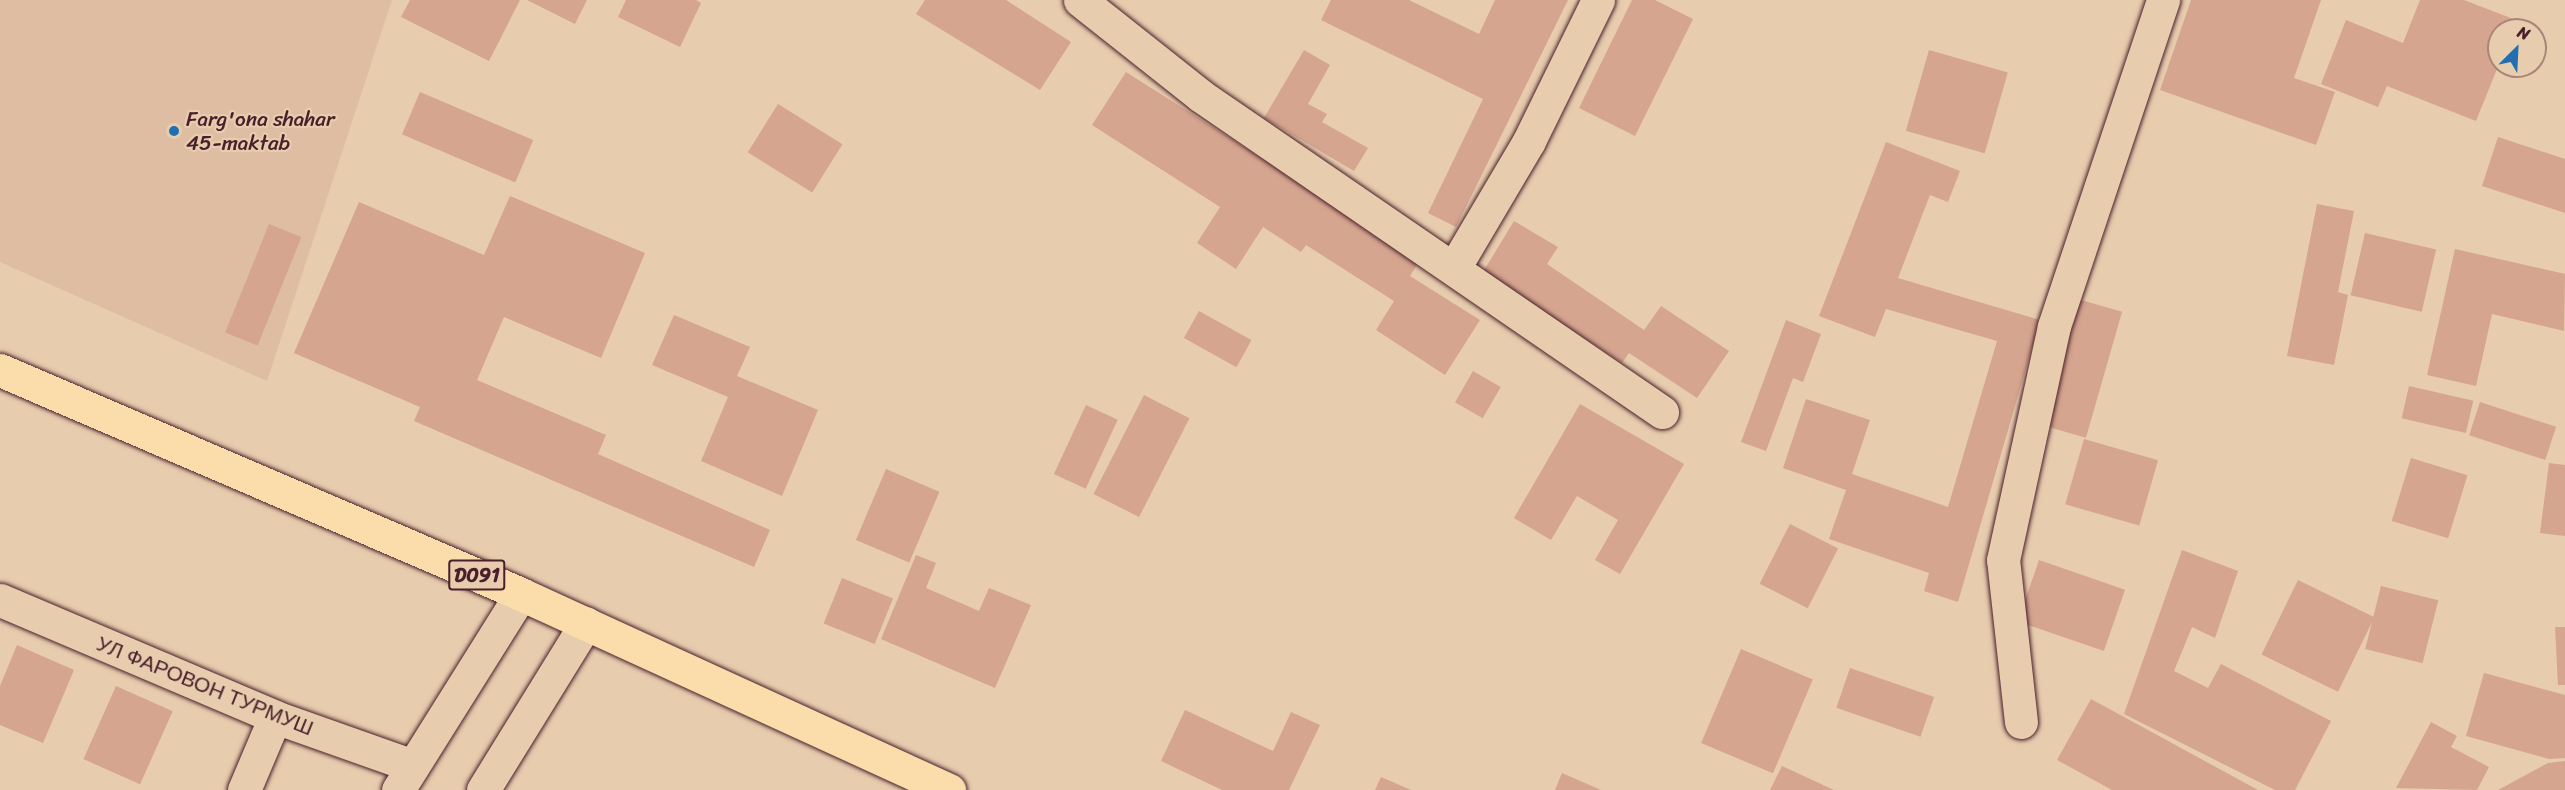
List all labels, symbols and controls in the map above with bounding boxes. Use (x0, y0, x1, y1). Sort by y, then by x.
text: N (2513, 17, 2535, 48)
north arrow (2487, 18, 2547, 78)
place label: Farg'ona shahar 45-maktab (186, 106, 335, 156)
marker: Farg'ona shahar 45-maktab (167, 124, 181, 138)
road number: D091 (447, 558, 507, 592)
street label: УЛ ФАРОВОН ТУРМУШ (93, 631, 317, 741)

